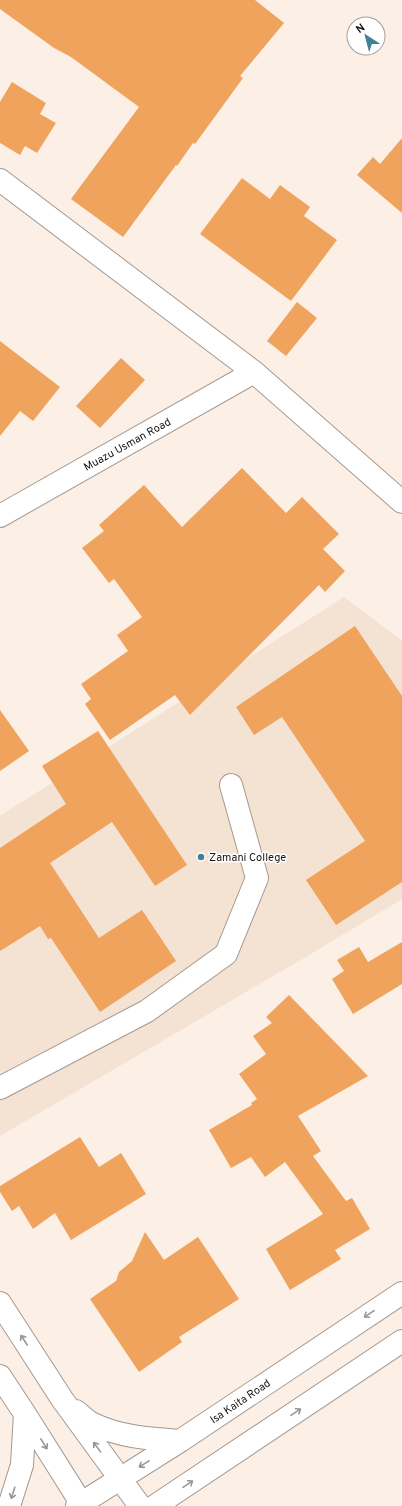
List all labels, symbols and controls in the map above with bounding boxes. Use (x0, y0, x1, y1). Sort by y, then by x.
north arrow (346, 16, 386, 56)
text: N (353, 21, 368, 37)
street label: Muazu Usman Road (81, 415, 173, 475)
place label: Zamani College (209, 851, 286, 865)
marker: Zamani College (196, 852, 206, 862)
one-way arrow (364, 1310, 375, 1318)
one-way arrow (20, 1335, 28, 1346)
street label: Isa Kaita Road (208, 1376, 273, 1427)
one-way arrow (290, 1408, 301, 1416)
one-way arrow (41, 1438, 49, 1450)
one-way arrow (93, 1442, 101, 1453)
one-way arrow (138, 1460, 150, 1468)
one-way arrow (182, 1480, 193, 1488)
one-way arrow (9, 1487, 16, 1500)

